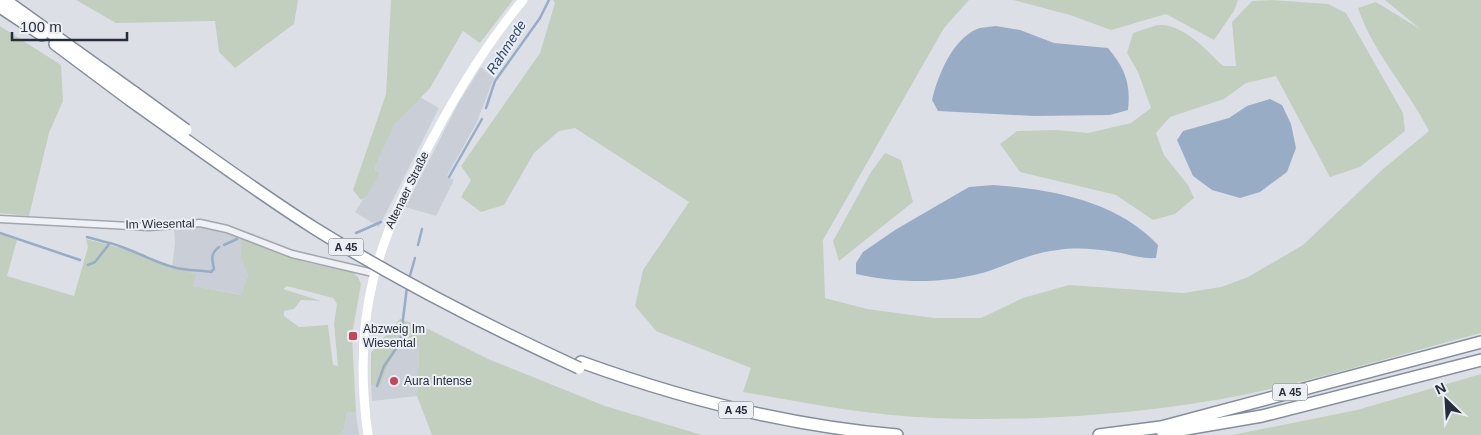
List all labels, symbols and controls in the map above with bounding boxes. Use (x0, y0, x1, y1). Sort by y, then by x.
scale bar (12, 10, 128, 42)
water label: Rahmede (483, 17, 529, 77)
text: 100 m (20, 18, 62, 35)
street label: Altenaer Straße (382, 149, 432, 231)
street label: Im Wiesental (125, 216, 195, 232)
road number: A 45 (328, 238, 364, 256)
place label: Abzweig Im Wiesental (363, 322, 425, 350)
marker: Abzweig Im Wiesental (347, 330, 359, 342)
place label: Aura Intense (404, 374, 472, 388)
marker: Aura Intense (388, 375, 400, 387)
north arrow (1421, 375, 1471, 425)
text: N (1433, 379, 1448, 398)
road number: A 45 (1272, 384, 1308, 401)
road number: A 45 (718, 402, 754, 418)

